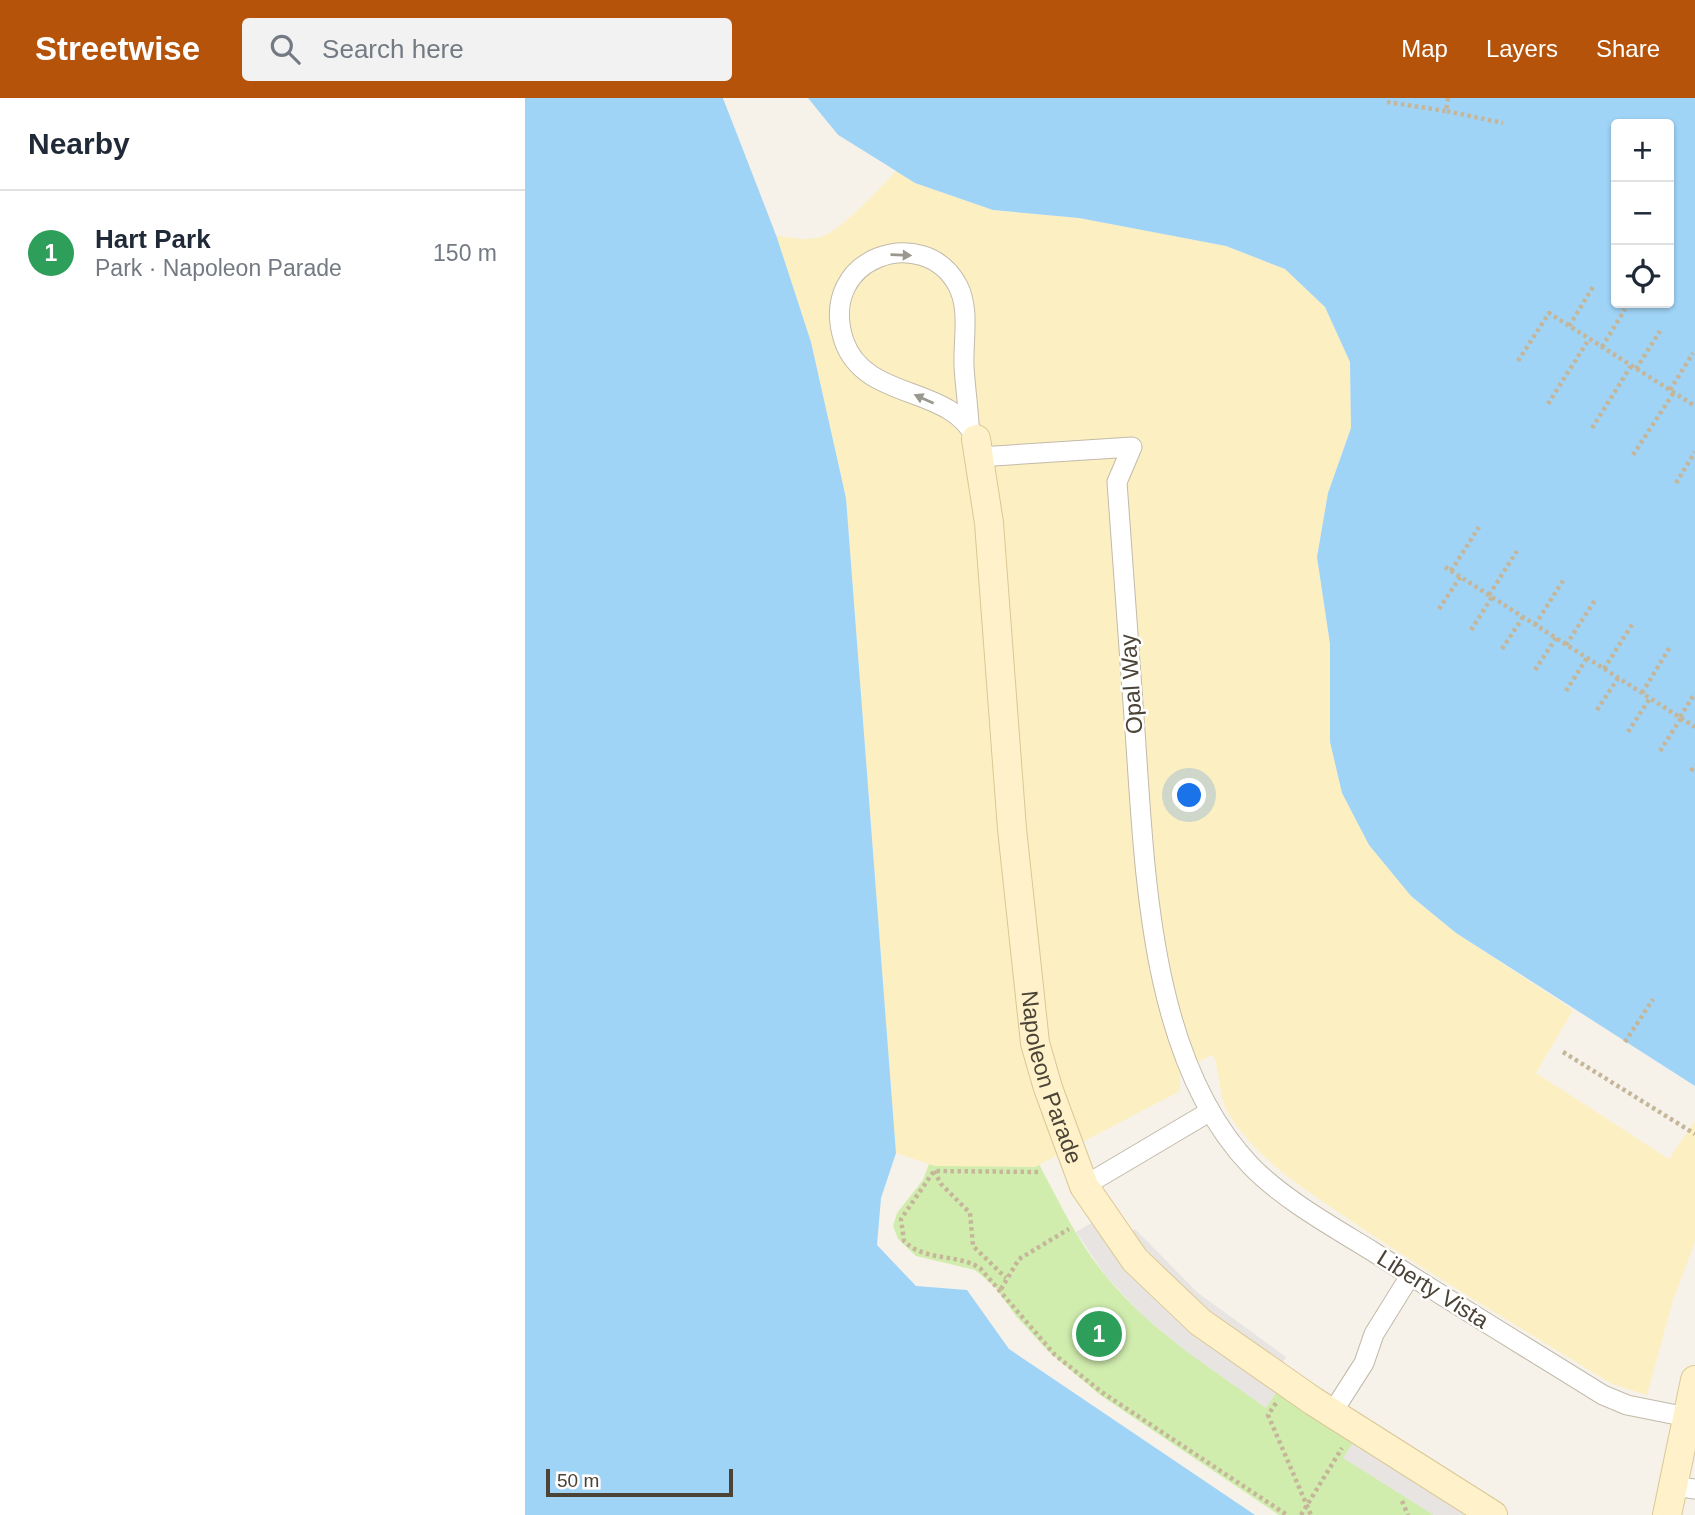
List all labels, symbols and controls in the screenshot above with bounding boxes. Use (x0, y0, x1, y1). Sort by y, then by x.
search box (242, 18, 732, 81)
text: Streetwise (35, 30, 200, 67)
icon: search (266, 30, 304, 68)
text: Search here (322, 34, 464, 64)
text: Map (1401, 35, 1448, 62)
text: Layers (1486, 35, 1558, 62)
text: Share (1596, 35, 1660, 62)
map controls (1611, 119, 1674, 308)
button: + (1611, 119, 1674, 182)
text: Nearby (28, 127, 130, 160)
button: − (1611, 182, 1674, 245)
text: Hart Park (95, 224, 211, 254)
text: 1 (45, 240, 57, 266)
text: 150 m (433, 240, 497, 266)
button: locate (1611, 245, 1674, 308)
one-way arrow (890, 249, 912, 260)
text: Park · Napoleon Parade (95, 255, 342, 281)
one-way arrow (914, 393, 934, 405)
street label: Opal Way (1115, 633, 1147, 735)
your location (1172, 778, 1206, 812)
street label: Napoleon Parade (1016, 989, 1088, 1167)
street label: Liberty Vista (1373, 1245, 1494, 1334)
pin: 1 (1076, 1308, 1122, 1360)
scale bar (546, 1466, 733, 1498)
text: 50 m (557, 1470, 599, 1491)

